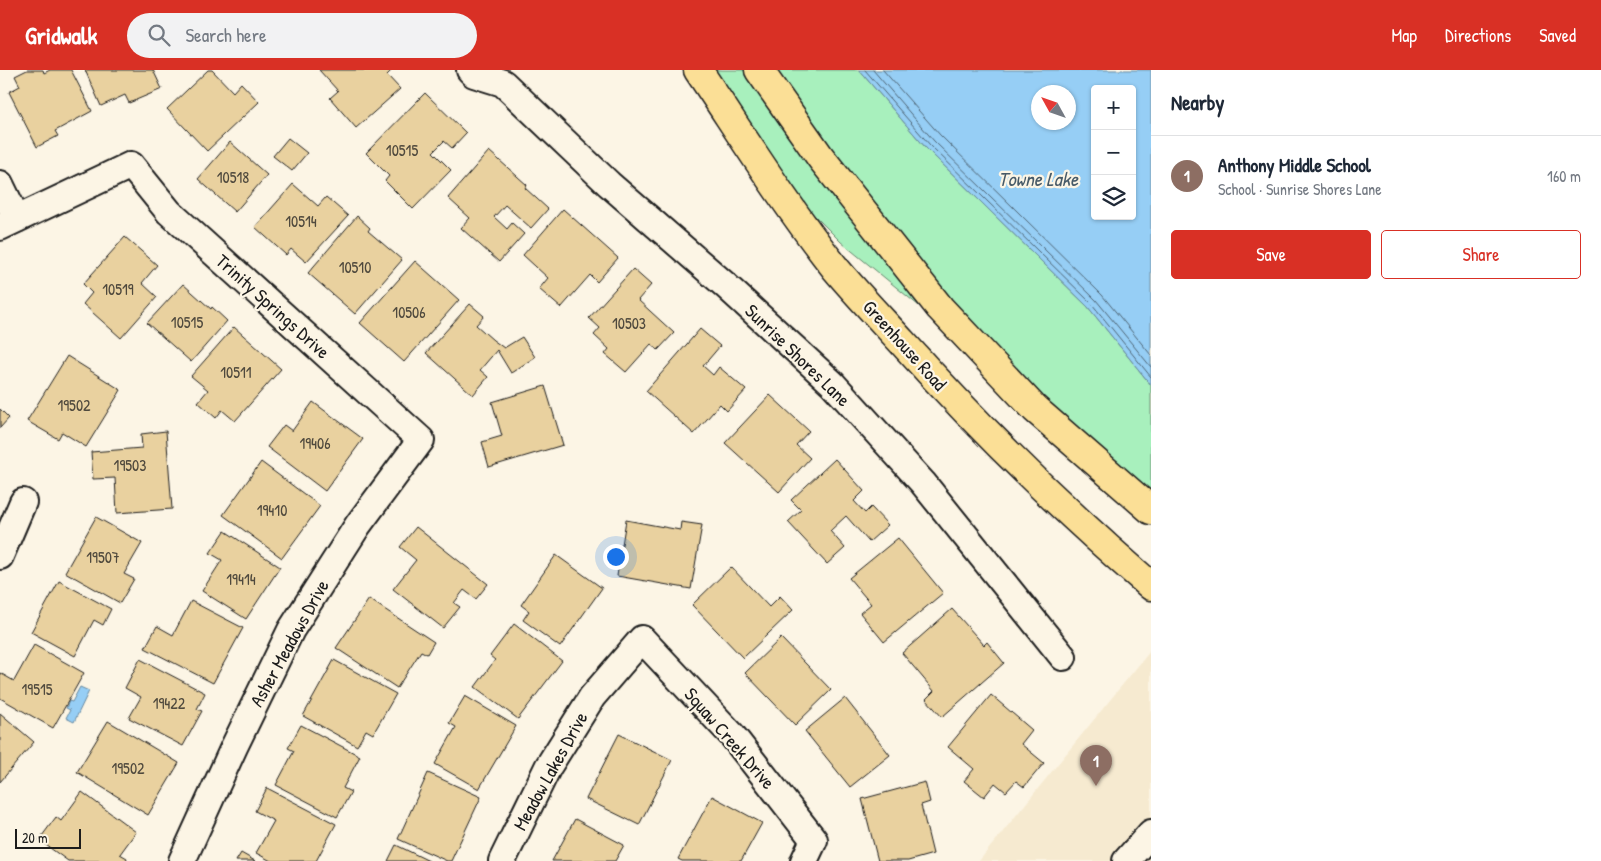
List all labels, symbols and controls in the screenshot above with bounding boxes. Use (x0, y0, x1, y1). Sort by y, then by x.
search box (127, 13, 477, 58)
text: Gridwalk (25, 19, 97, 51)
icon: search (145, 21, 173, 49)
text: Search here (185, 22, 267, 48)
text: Map (1392, 23, 1417, 48)
text: Directions (1445, 23, 1511, 48)
text: Saved (1539, 23, 1576, 48)
north arrow (1031, 85, 1076, 130)
map controls (1091, 85, 1136, 220)
button: + (1091, 85, 1136, 130)
text: Nearby (1171, 88, 1224, 117)
button: − (1091, 130, 1136, 175)
house number: 10515 (386, 139, 418, 161)
text: Anthony Middle School (1218, 152, 1371, 178)
water label: Towne Lake (998, 165, 1079, 192)
text: 1 (1184, 165, 1190, 187)
text: 160 m (1547, 165, 1581, 187)
house number: 10518 (217, 166, 249, 188)
button: layers (1091, 175, 1136, 220)
text: School · Sunrise Shores Lane (1218, 178, 1382, 200)
house number: 10514 (285, 210, 317, 232)
button: Save (1171, 230, 1371, 279)
button: Share (1381, 230, 1581, 279)
street label: Trinity Springs Drive (210, 248, 336, 365)
house number: 10510 (339, 256, 371, 278)
house number: 10519 (102, 278, 134, 300)
street label: Greenhouse Road (857, 294, 953, 396)
street label: Sunrise Shores Lane (740, 298, 857, 412)
house number: 10506 (392, 301, 426, 323)
house number: 10515 (171, 311, 203, 333)
house number: 10503 (612, 312, 646, 334)
house number: 10511 (220, 361, 252, 383)
house number: 19502 (57, 394, 91, 416)
house number: 19406 (299, 432, 331, 454)
house number: 19503 (114, 454, 146, 476)
house number: 19410 (257, 499, 287, 521)
your location (603, 544, 629, 570)
house number: 19507 (86, 546, 120, 568)
house number: 19414 (226, 568, 256, 590)
street label: Asher Meadows Drive (243, 574, 335, 711)
house number: 19515 (21, 678, 53, 700)
street label: Squaw Creek Drive (679, 682, 782, 795)
house number: 19422 (153, 692, 186, 714)
street label: Meadow Lakes Drive (507, 707, 594, 835)
pin: 1 (1080, 745, 1112, 786)
house number: 19502 (111, 757, 145, 779)
scale bar (15, 826, 81, 849)
text: 20 m (22, 828, 48, 847)

